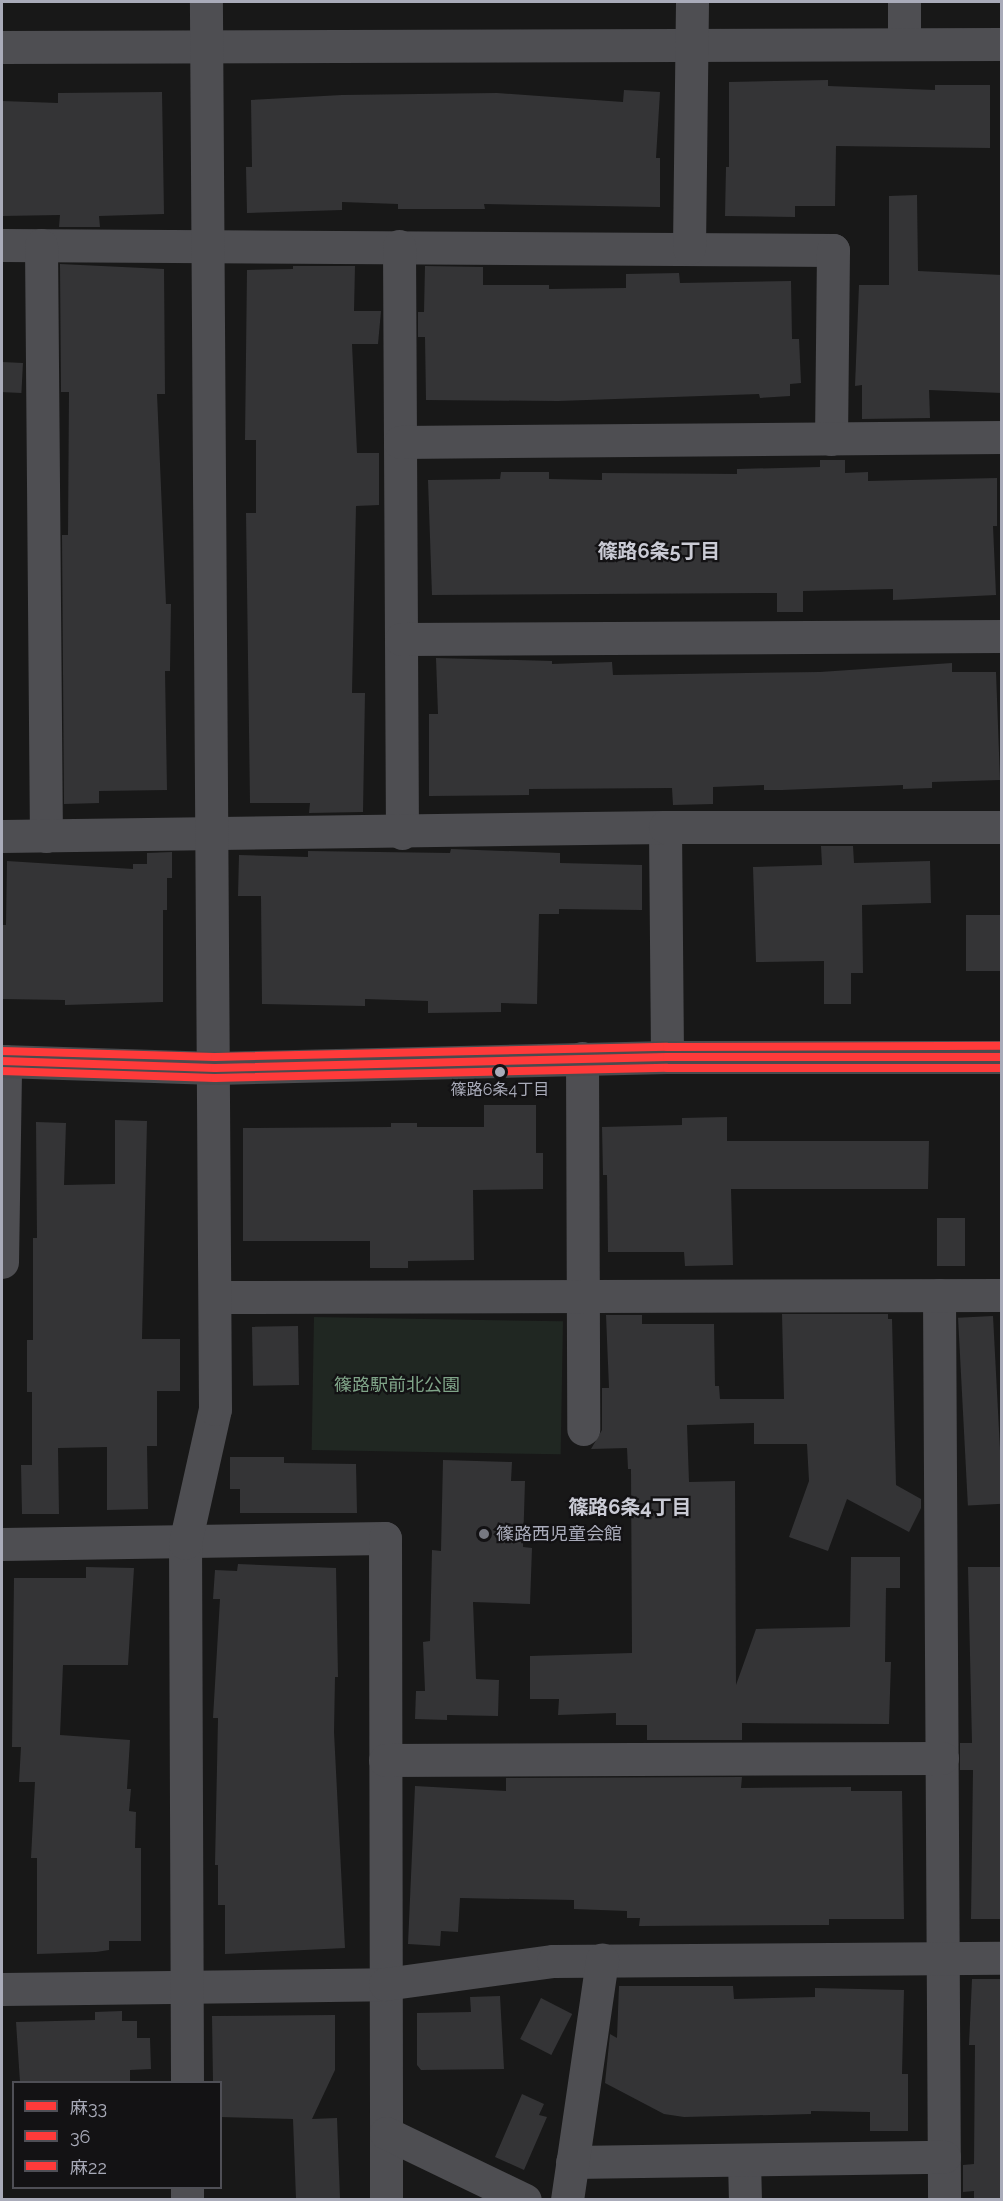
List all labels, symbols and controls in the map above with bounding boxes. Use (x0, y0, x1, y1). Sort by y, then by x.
district label: 篠路6条5丁目 (597, 539, 721, 563)
marker: 篠路6条4丁目 (494, 1066, 506, 1078)
place label: 篠路6条4丁目 (451, 1080, 549, 1100)
park label: 篠路駅前北公園 (334, 1374, 460, 1396)
district label: 篠路6条4丁目 (568, 1495, 692, 1519)
place label: 篠路西児童会館 (496, 1523, 622, 1545)
marker: 篠路西児童会館 (477, 1527, 491, 1541)
legend (12, 2081, 222, 2189)
text: 麻33 (70, 2097, 107, 2118)
text: 36 (70, 2126, 90, 2147)
text: 麻22 (70, 2157, 107, 2178)

